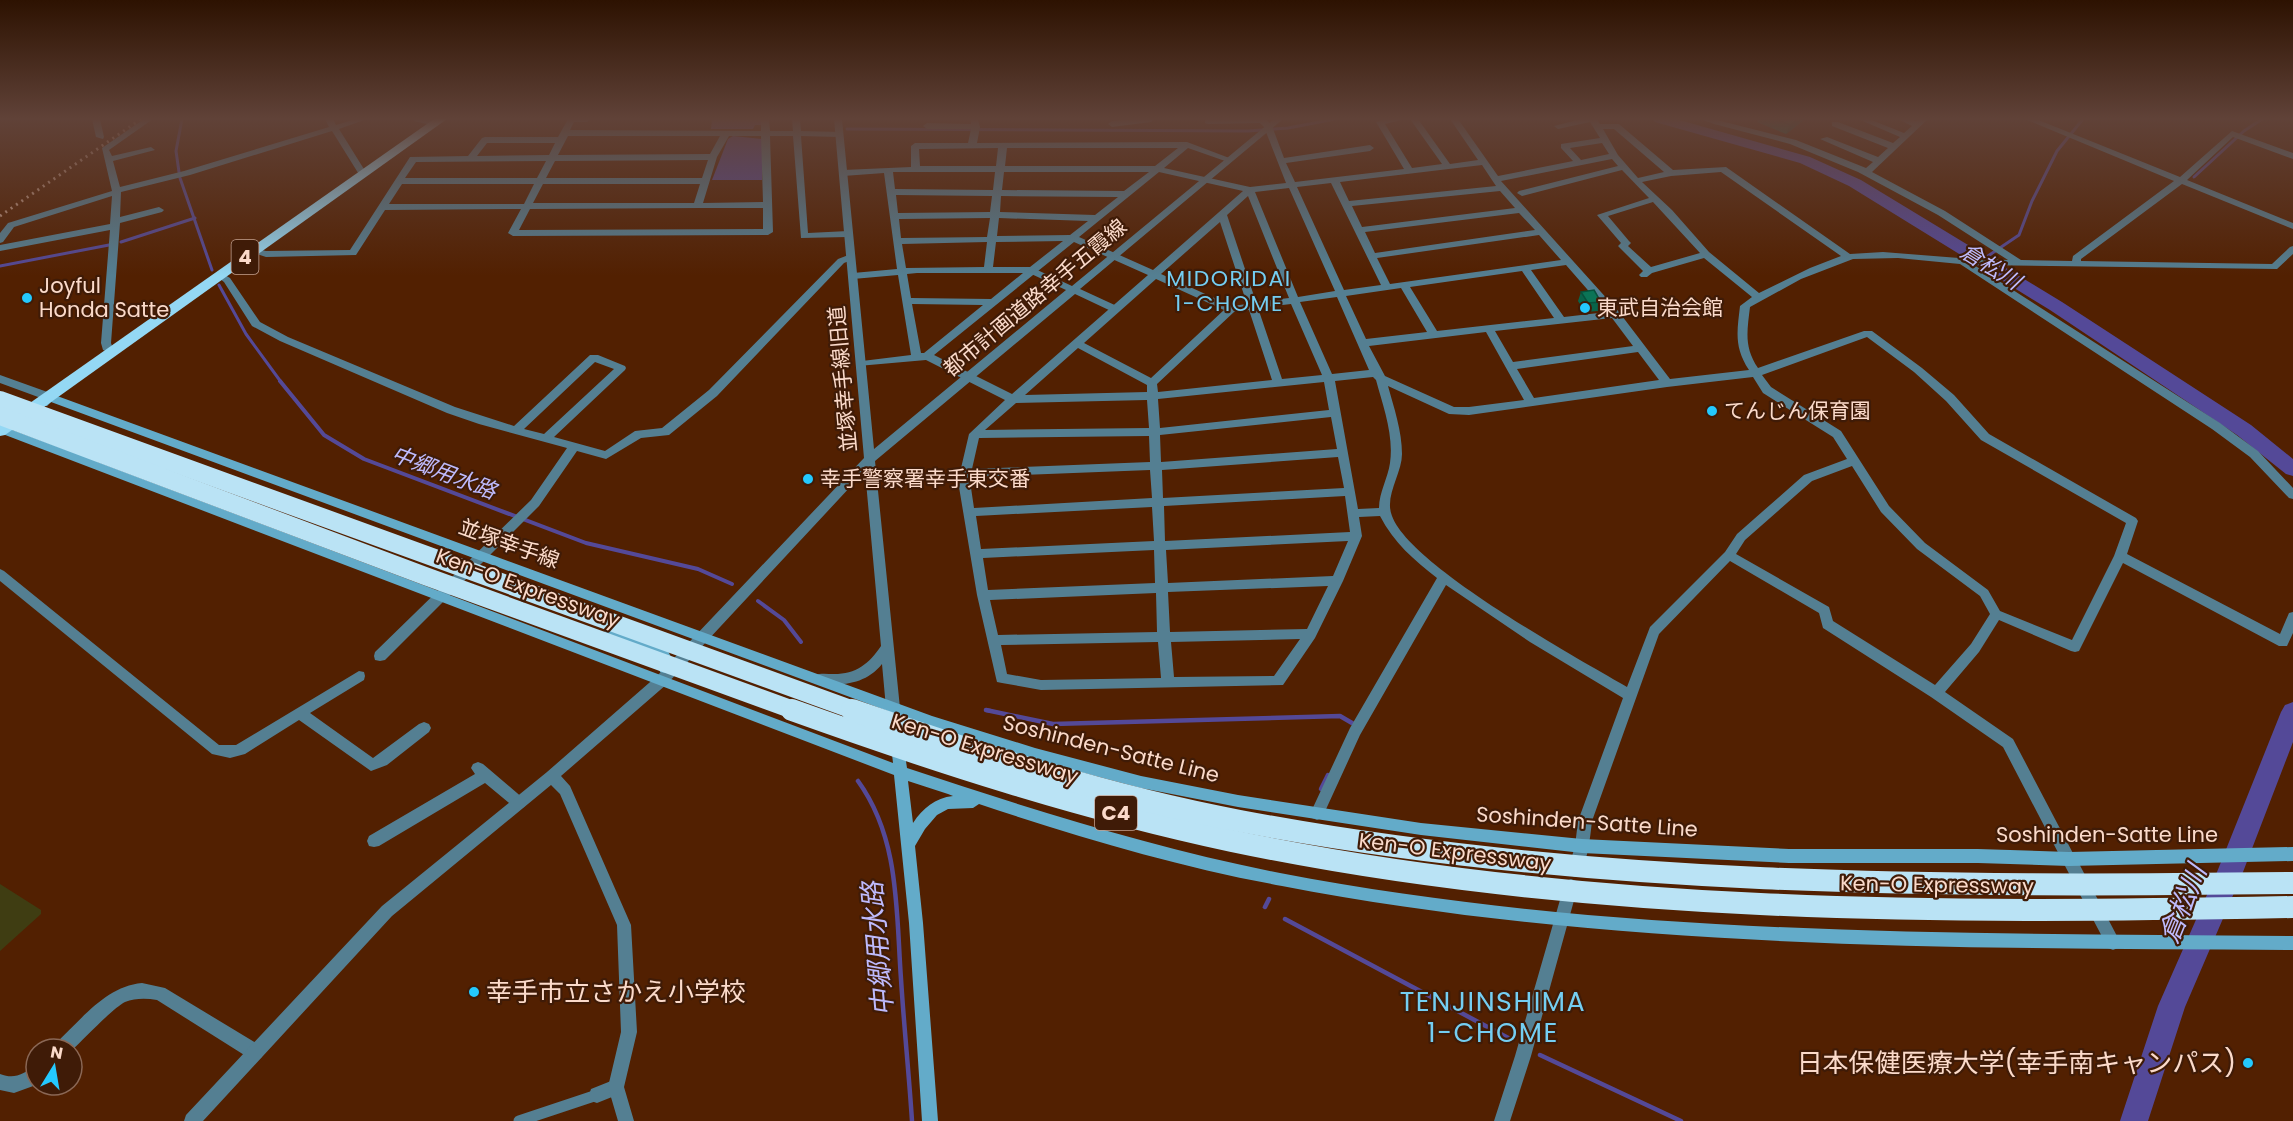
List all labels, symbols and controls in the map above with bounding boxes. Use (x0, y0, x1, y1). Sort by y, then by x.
street label: 都市計画道路幸手五霞線 (937, 212, 1132, 383)
water label: 倉松川 (1955, 236, 2029, 298)
road number: 4 (232, 240, 258, 274)
district label: MIDORIDAI 1-CHOME (1166, 263, 1292, 319)
place label: Joyful Honda Satte (39, 271, 169, 324)
marker: Joyful Honda Satte (20, 291, 34, 305)
place label: 東武自治会館 (1597, 293, 1723, 322)
marker: 東武自治会館 (1578, 301, 1592, 315)
street label: 並塚幸手線旧道 (822, 305, 863, 454)
place label: てんじん保育園 (1724, 396, 1871, 425)
marker: てんじん保育園 (1705, 404, 1719, 418)
water label: 中郷用水路 (387, 438, 503, 507)
place label: 幸手警察署幸手東交番 (820, 464, 1030, 493)
marker: 幸手警察署幸手東交番 (801, 472, 815, 486)
street label: 並塚幸手線 (455, 512, 563, 575)
street label: Ken-O Expressway (432, 541, 624, 634)
street label: Ken-O Expressway (888, 706, 1082, 791)
street label: Soshinden-Satte Line (1000, 708, 1222, 789)
road number: C4 (1095, 796, 1137, 830)
street label: Soshinden-Satte Line (1475, 799, 1699, 844)
street label: Soshinden-Satte Line (1996, 820, 2218, 849)
street label: Ken-O Expressway (1357, 825, 1553, 878)
water label: 倉松川 (2150, 857, 2216, 948)
street label: Ken-O Expressway (1840, 868, 2034, 901)
water label: 中郷用水路 (853, 878, 902, 1018)
place label: 幸手市立さかえ小学校 (486, 974, 746, 1010)
district label: TENJINSHIMA 1-CHOME (1400, 983, 1586, 1051)
marker: 幸手市立さかえ小学校 (467, 985, 481, 999)
north arrow (24, 1037, 84, 1097)
text: N (49, 1040, 65, 1065)
place label: 日本保健医療大学(幸手南キャンパス) (1796, 1045, 2236, 1081)
marker: 日本保健医療大学(幸手南キャンパス) (2241, 1056, 2255, 1070)

